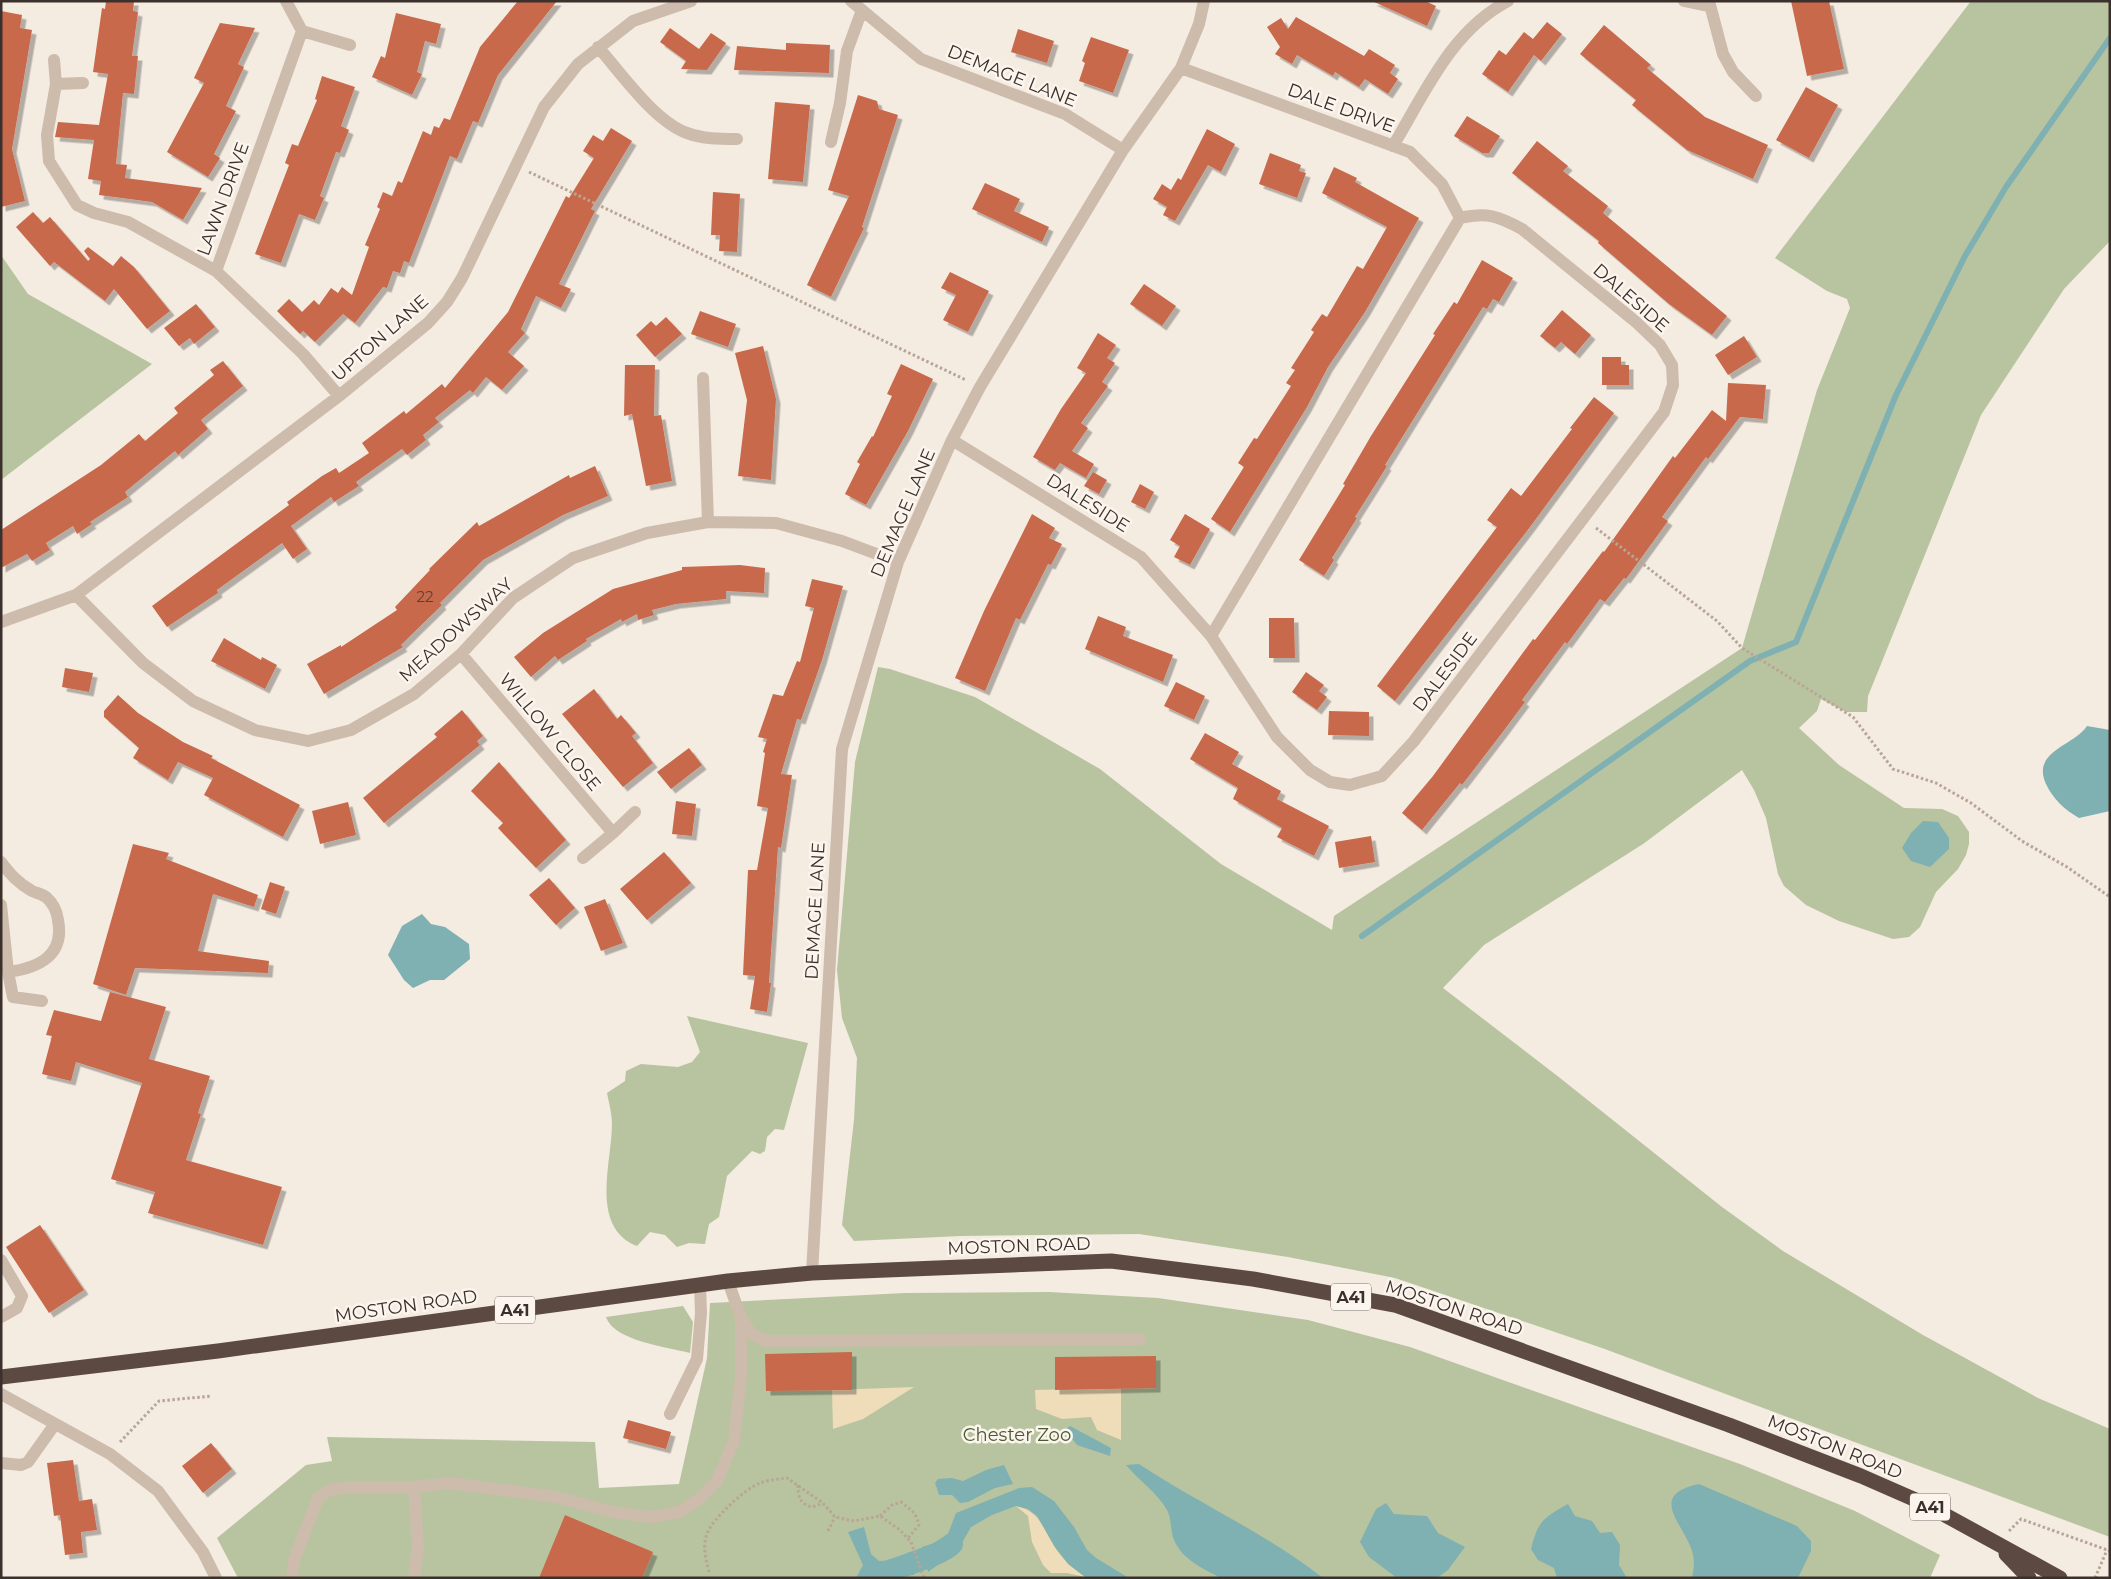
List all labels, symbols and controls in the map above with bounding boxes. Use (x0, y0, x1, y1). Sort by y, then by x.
street label: DEMAGE LANE (944, 40, 1080, 112)
street label: DALE DRIVE (1284, 78, 1398, 138)
street label: LAWN DRIVE (192, 139, 254, 259)
street label: DALESIDE (1588, 259, 1674, 337)
street label: UPTON LANE (327, 290, 433, 386)
street label: DEMAGE LANE (866, 445, 940, 581)
street label: DALESIDE (1042, 469, 1134, 537)
street label: MEADOWSWAY (395, 573, 518, 687)
house number: 22 (416, 587, 434, 606)
street label: DALESIDE (1408, 628, 1482, 716)
street label: WILLOW CLOSE (494, 669, 606, 795)
street label: DEMAGE LANE (800, 842, 830, 980)
street label: MOSTON ROAD (947, 1233, 1091, 1259)
street label: MOSTON ROAD (1382, 1275, 1526, 1341)
road number: A41 (1331, 1284, 1371, 1310)
street label: MOSTON ROAD (333, 1285, 479, 1327)
road number: A41 (495, 1296, 535, 1324)
street label: MOSTON ROAD (1764, 1410, 1906, 1484)
park label: Chester Zoo (963, 1424, 1071, 1446)
road number: A41 (1910, 1494, 1950, 1520)

